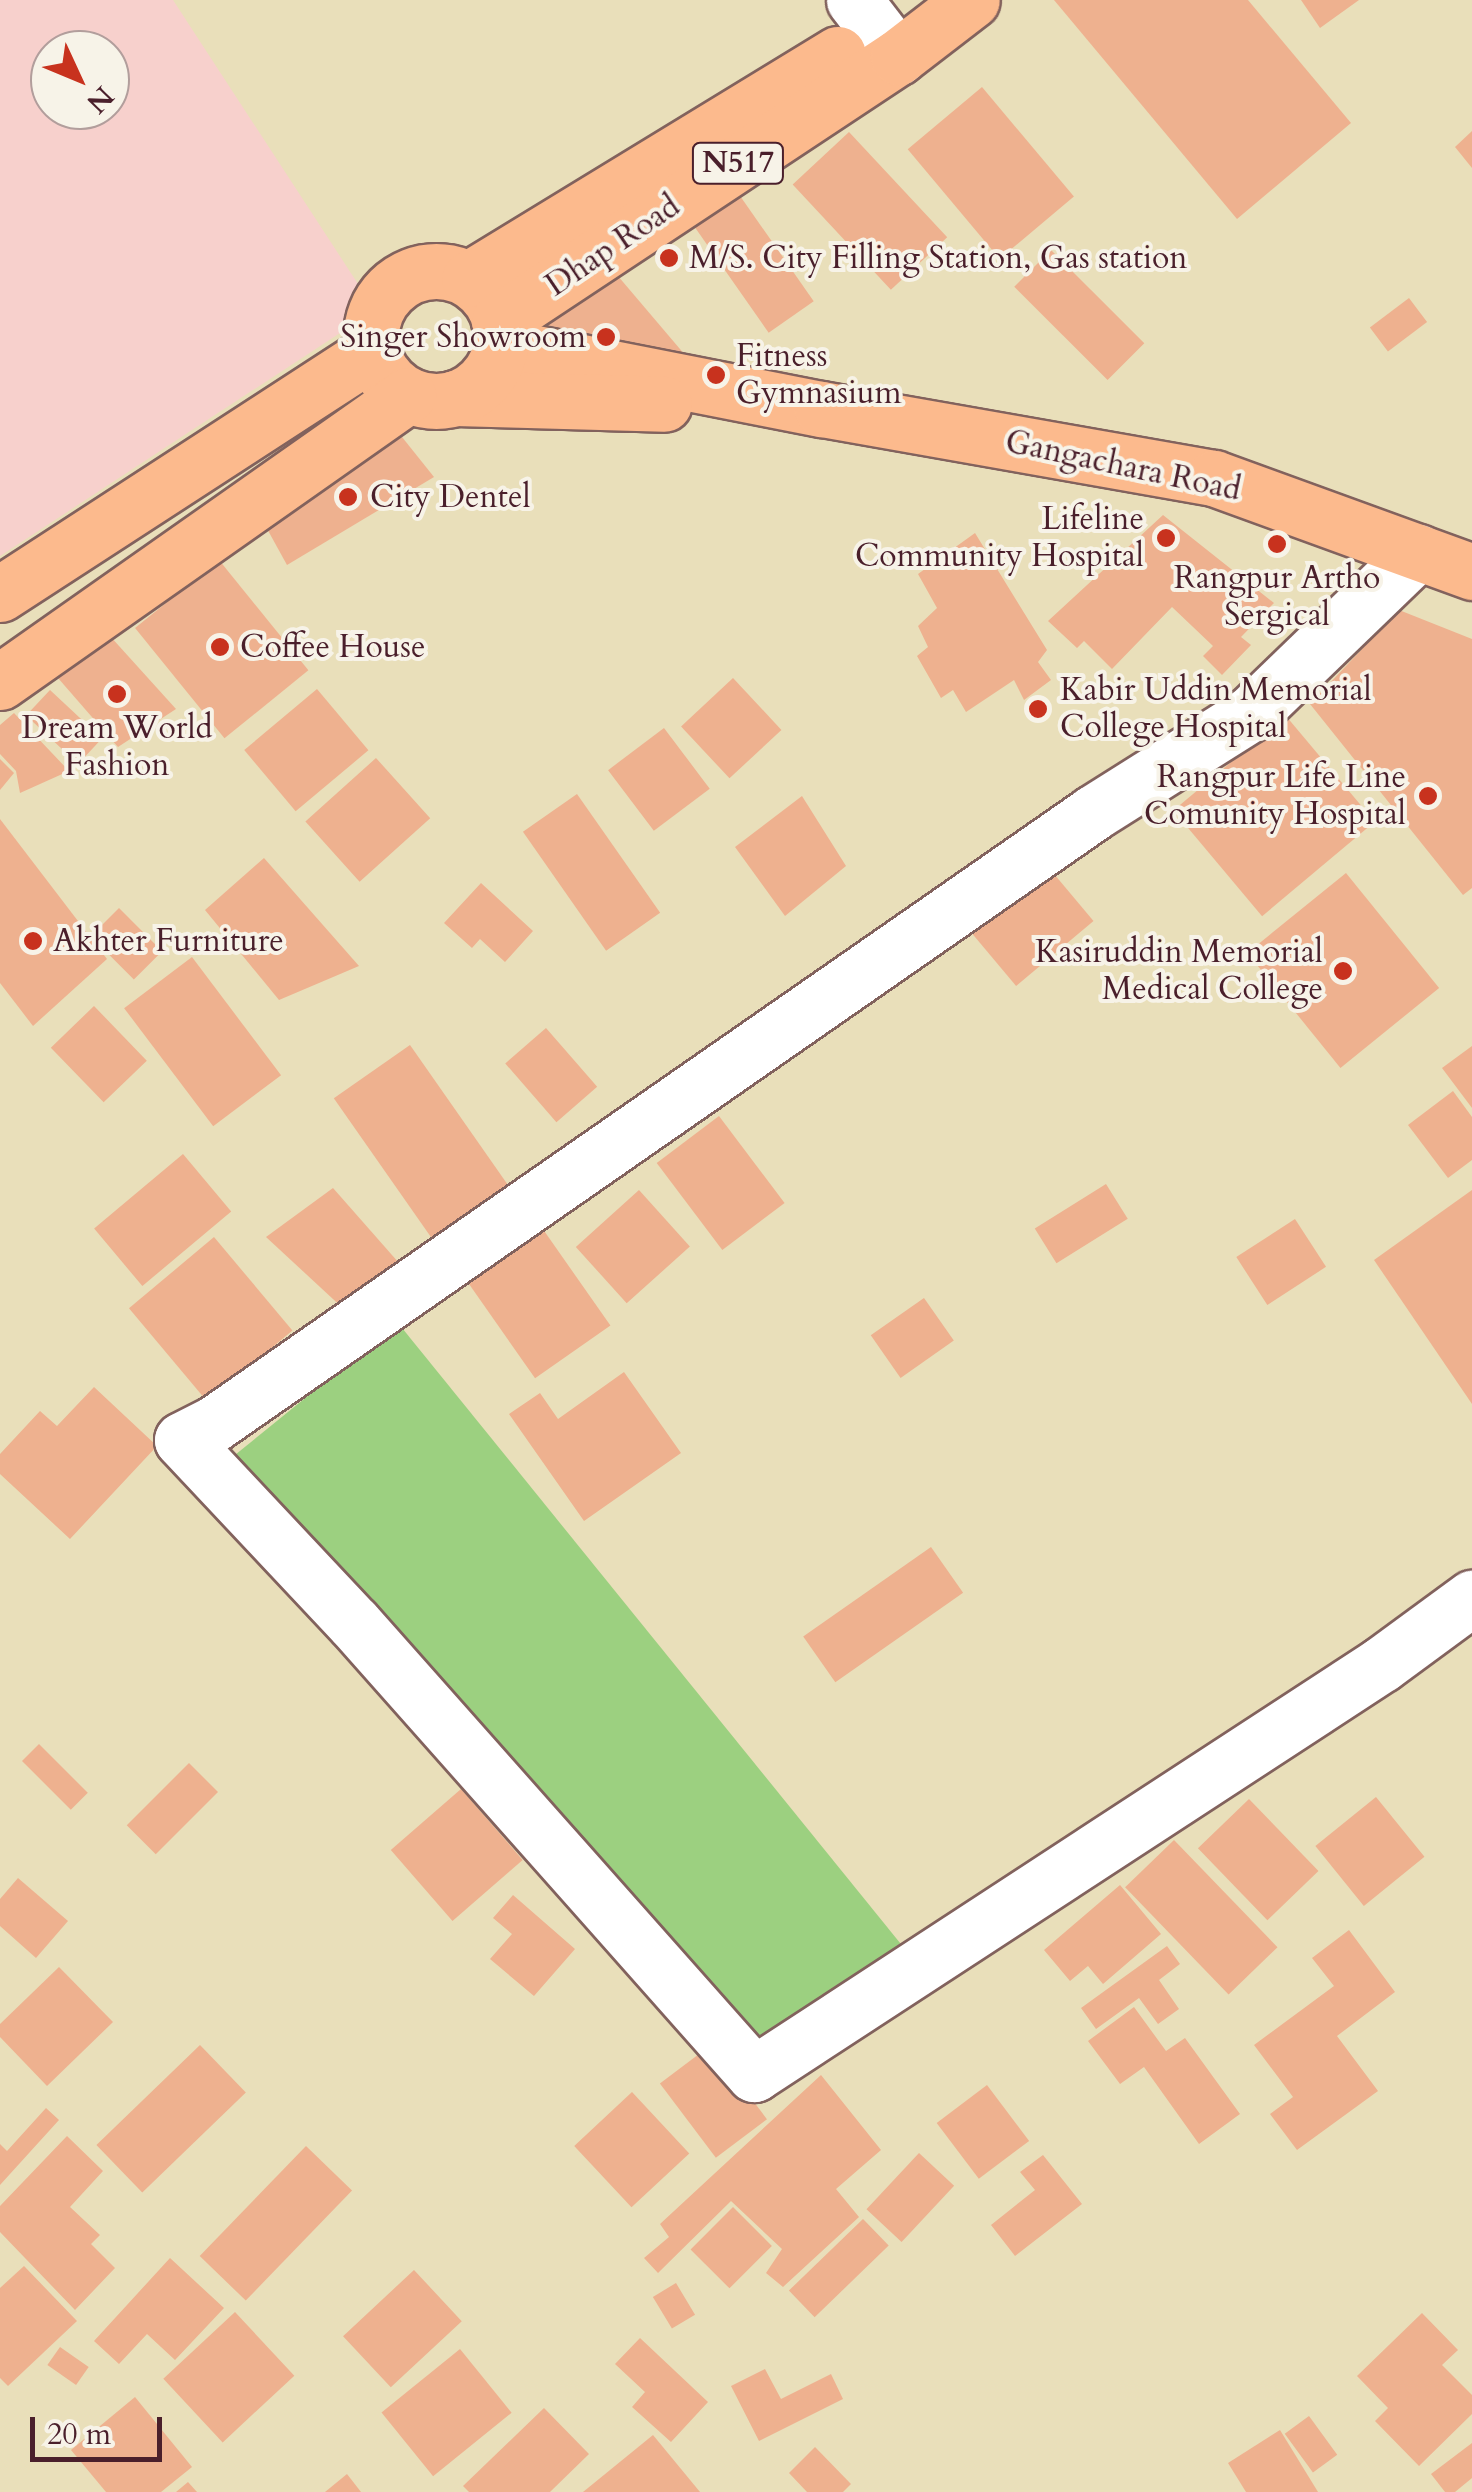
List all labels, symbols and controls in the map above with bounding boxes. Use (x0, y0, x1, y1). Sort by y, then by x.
north arrow (30, 30, 130, 130)
text: N (78, 78, 122, 121)
road number: N517 (690, 138, 786, 188)
street label: Dhap Road (539, 187, 687, 305)
place label: M/S. City Filling Station, Gas station (689, 239, 1188, 277)
marker: M/S. City Filling Station, Gas station (658, 247, 680, 269)
place label: Singer Showroom (340, 318, 586, 356)
marker: Singer Showroom (595, 326, 617, 348)
place label: Fitness Gymnasium (736, 338, 902, 413)
marker: Fitness Gymnasium (705, 364, 727, 386)
street label: Gangachara Road (1002, 422, 1244, 510)
place label: City Dentel (370, 478, 531, 516)
marker: City Dentel (335, 484, 361, 510)
place label: Lifeline Community Hospital (855, 501, 1144, 576)
marker: Lifeline Community Hospital (1153, 525, 1179, 551)
marker: Rangpur Artho Sergical (1266, 533, 1288, 555)
place label: Rangpur Artho Sergical (1174, 560, 1380, 635)
place label: Coffee House (240, 628, 425, 666)
marker: Coffee House (209, 636, 231, 658)
place label: Kabir Uddin Memorial College Hospital (1060, 672, 1372, 747)
marker: Dream World Fashion (106, 683, 128, 705)
marker: Kabir Uddin Memorial College Hospital (1025, 696, 1051, 722)
place label: Dream World Fashion (21, 710, 213, 785)
place label: Rangpur Life Line Comunity Hospital (1144, 759, 1406, 834)
marker: Rangpur Life Line Comunity Hospital (1415, 783, 1441, 809)
place label: Akhter Furniture (53, 922, 284, 960)
marker: Akhter Furniture (22, 930, 44, 952)
place label: Kasiruddin Memorial Medical College (1035, 934, 1323, 1009)
marker: Kasiruddin Memorial Medical College (1332, 960, 1354, 982)
scale bar (35, 2397, 168, 2459)
text: 20 m (47, 2414, 111, 2455)

